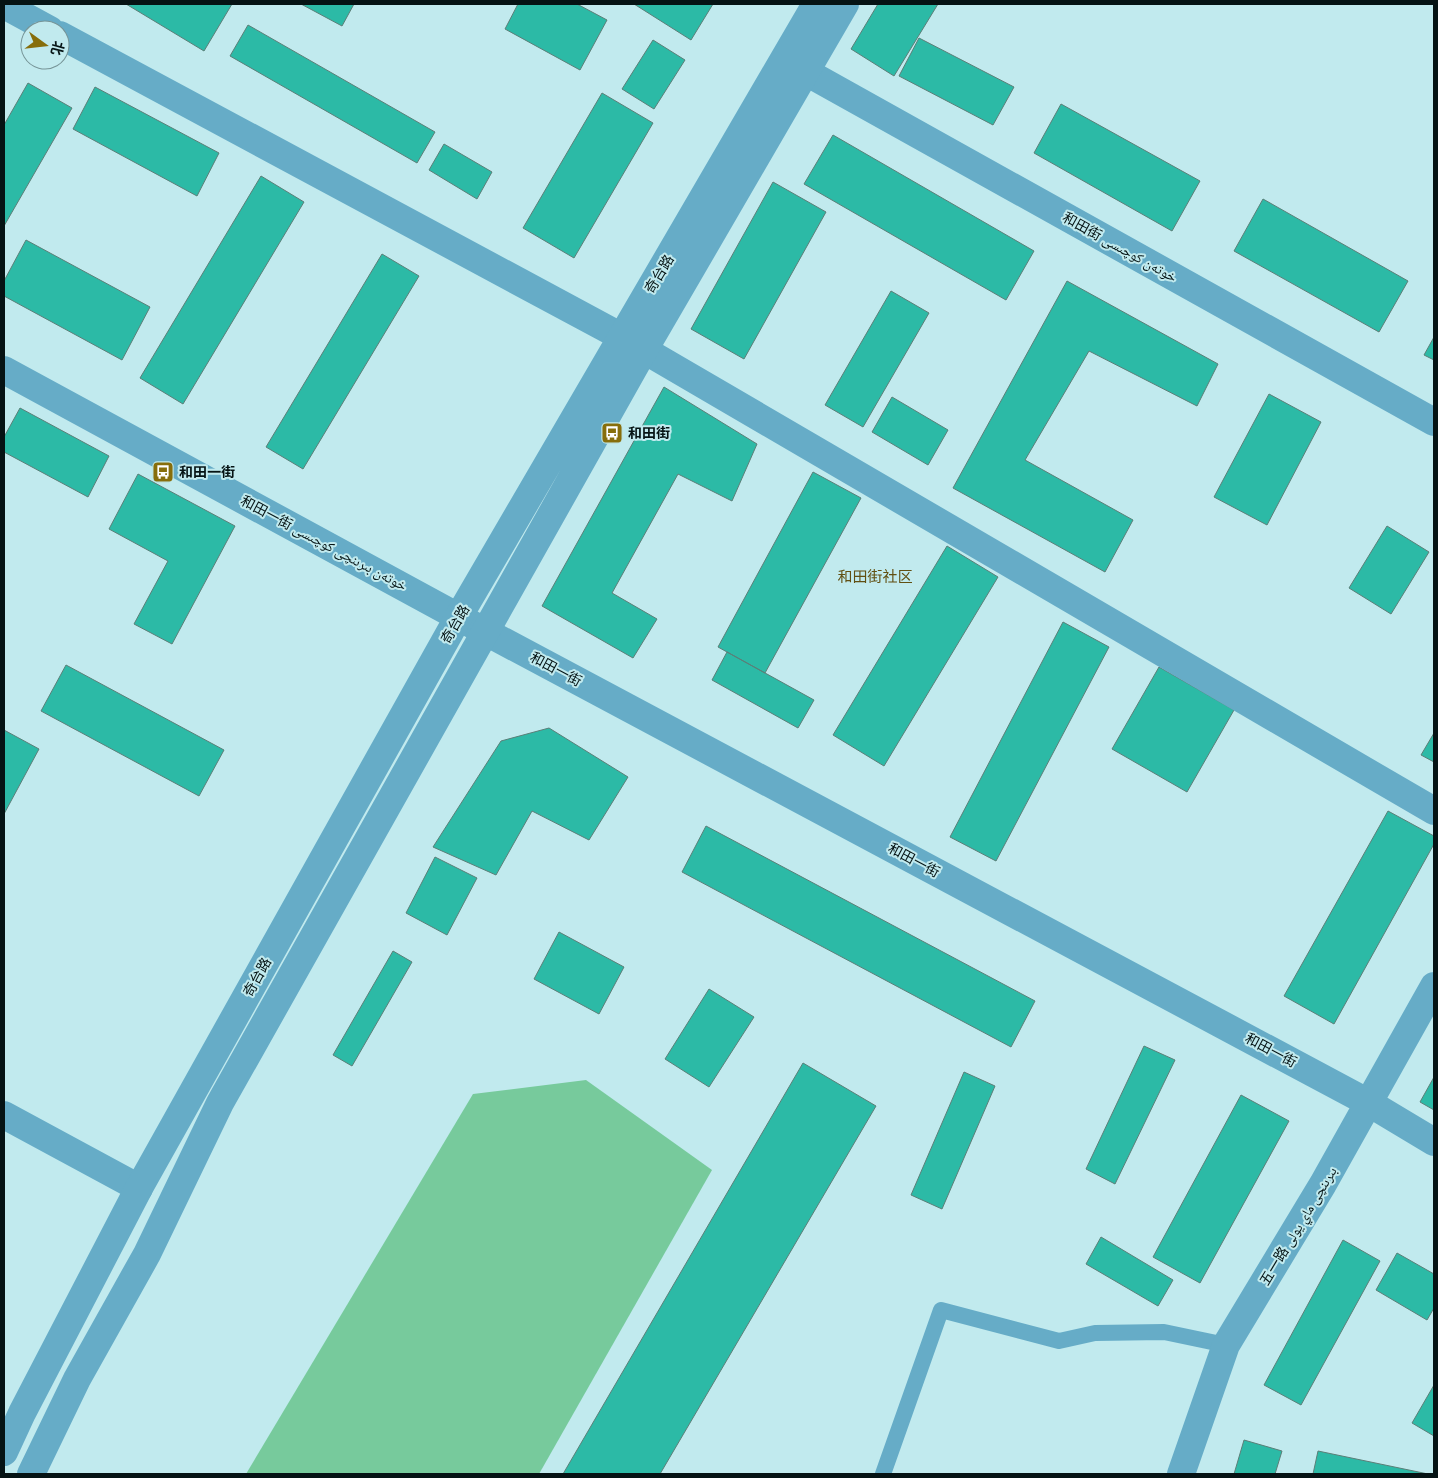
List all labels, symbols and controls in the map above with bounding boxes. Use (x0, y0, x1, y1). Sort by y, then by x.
north arrow (20, 20, 70, 70)
text: 北 (47, 39, 67, 57)
street label: 和田街 خوتەن كوچىسى (1060, 209, 1180, 286)
street label: 奇台路 (641, 252, 678, 297)
bus stop icon: 和田街 (600, 421, 624, 445)
place label: 和田街 (628, 425, 670, 442)
bus stop icon: 和田一街 (151, 460, 175, 484)
place label: 和田一街 (179, 464, 235, 481)
street label: 和田一街 خوتەن بىرىنچى كوچىسى (238, 492, 410, 595)
district label: 和田街社区 (837, 568, 913, 586)
street label: 奇台路 (438, 602, 473, 647)
street label: 和田一街 (527, 649, 584, 690)
street label: 和田一街 (885, 840, 942, 881)
street label: 奇台路 (240, 955, 275, 1000)
street label: 和田一街 (1242, 1030, 1299, 1071)
street label: 五一路 بىرىنچى ماي يولى (1256, 1164, 1343, 1290)

